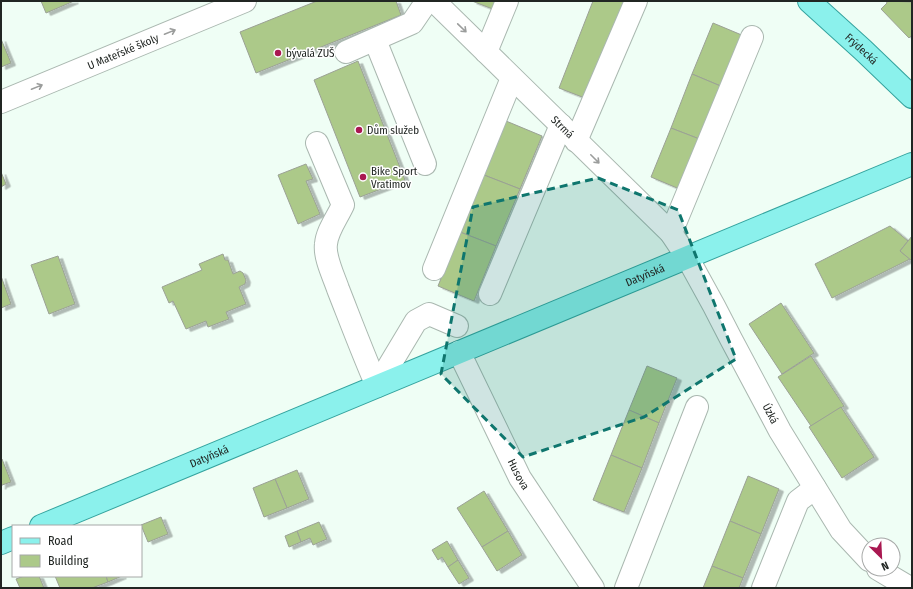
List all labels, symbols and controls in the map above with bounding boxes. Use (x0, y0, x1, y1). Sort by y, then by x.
one-way arrow (457, 23, 467, 33)
one-way arrow (164, 28, 176, 35)
street label: U Mateřské školy (86, 31, 161, 72)
street label: Frýdecká (842, 31, 880, 67)
place label: bývalá ZUŠ (286, 46, 335, 60)
marker: bývalá ZUŠ (273, 48, 283, 58)
one-way arrow (31, 83, 43, 90)
street label: Strmá (548, 113, 576, 141)
place label: Dům služeb (367, 124, 419, 137)
marker: Dům služeb (354, 125, 364, 135)
one-way arrow (590, 154, 600, 164)
place label: Bike Sport Vratimov (371, 165, 418, 191)
marker: Bike Sport Vratimov (358, 172, 368, 182)
street label: Datyňská (624, 262, 667, 289)
street label: Úzká (760, 401, 781, 426)
street label: Datyňská (188, 443, 231, 470)
street label: Husova (505, 457, 532, 492)
legend (12, 525, 142, 577)
text: Road (48, 534, 73, 548)
north arrow (861, 537, 901, 577)
text: Building (48, 554, 89, 568)
text: N (879, 558, 891, 573)

